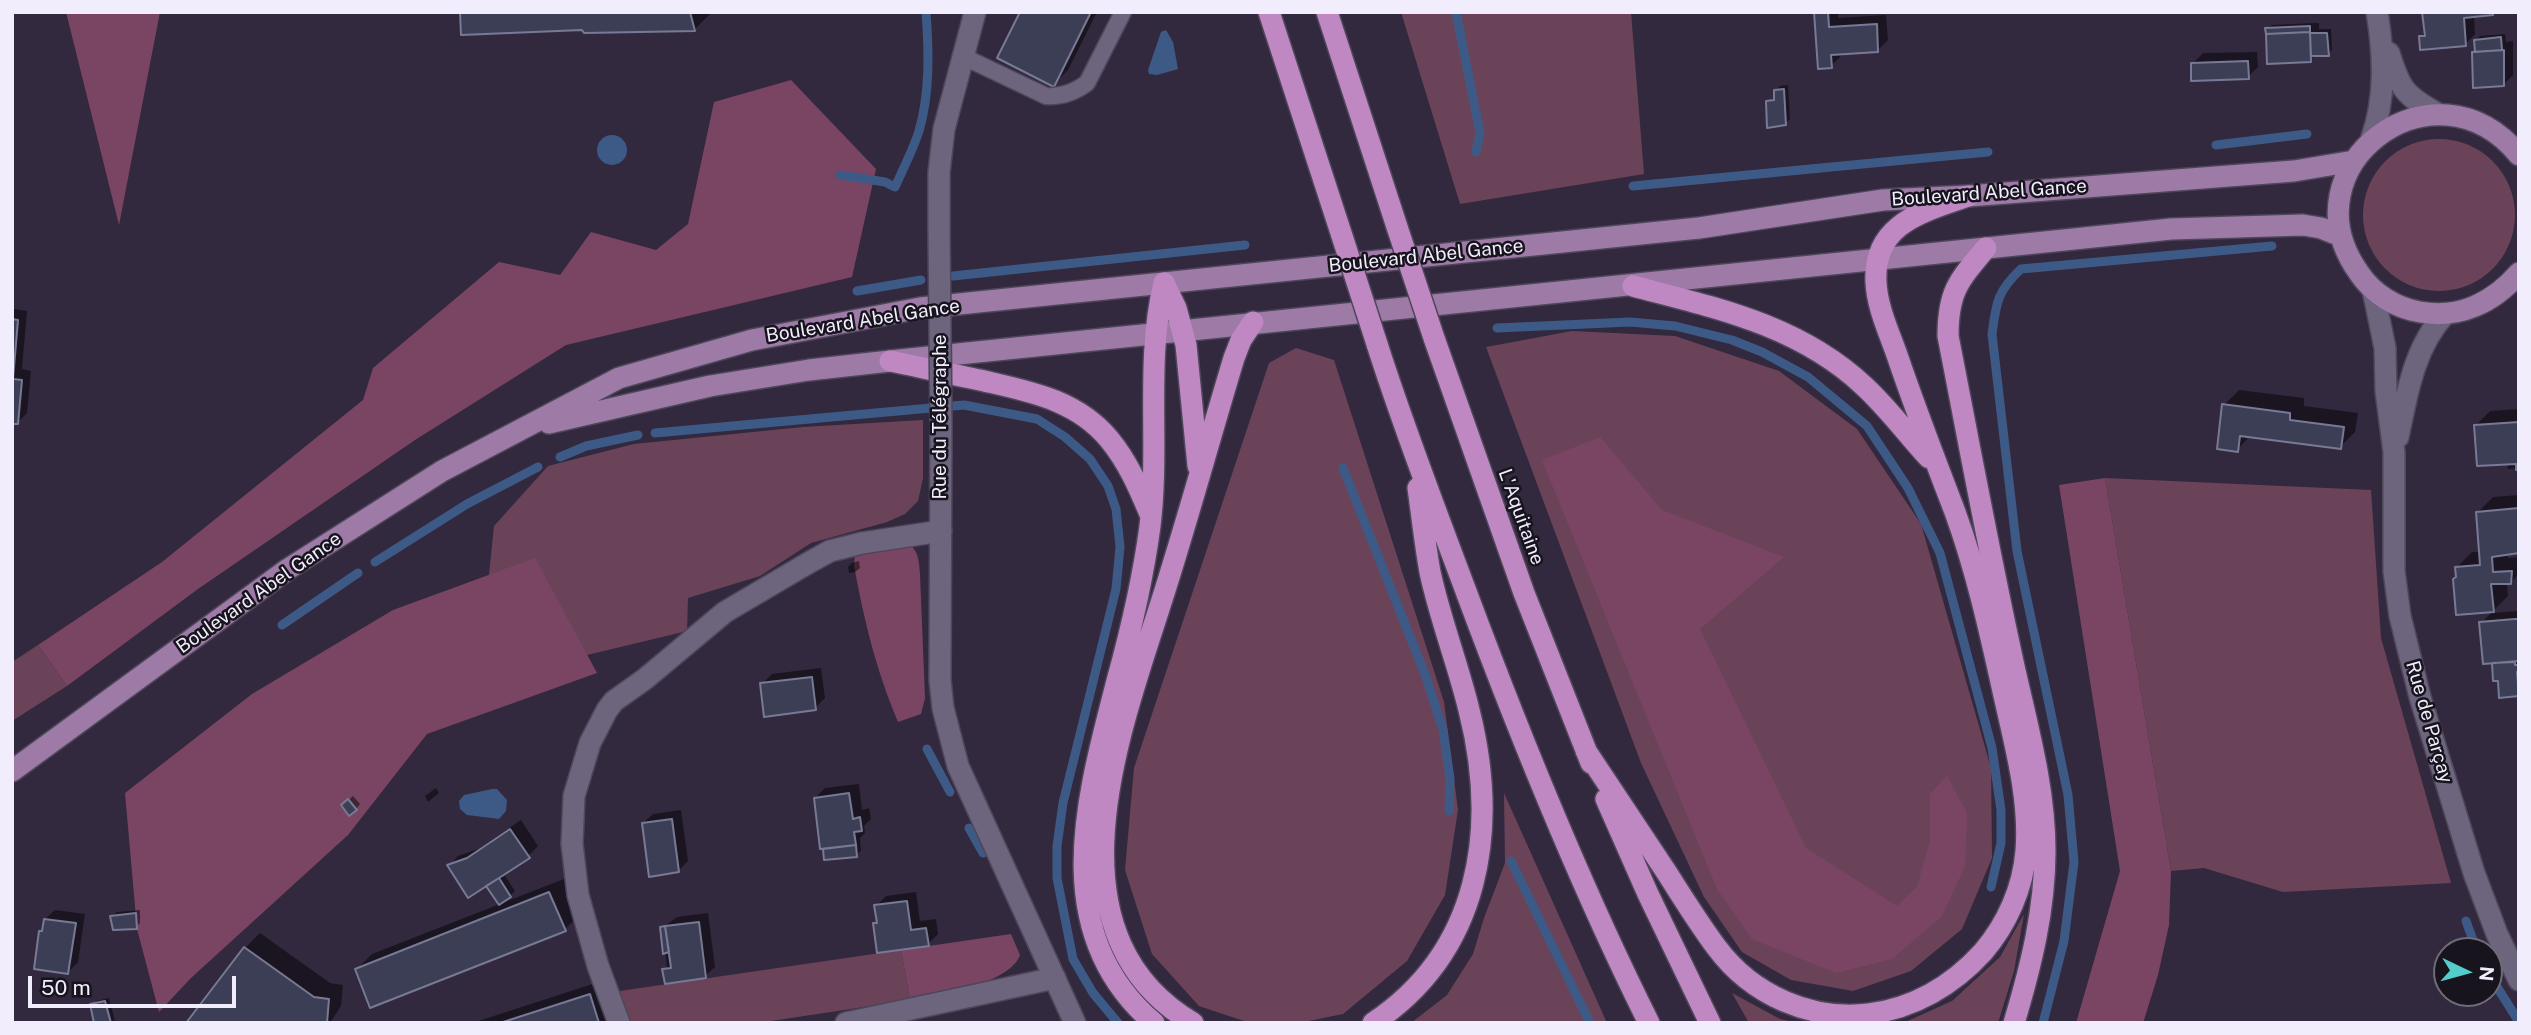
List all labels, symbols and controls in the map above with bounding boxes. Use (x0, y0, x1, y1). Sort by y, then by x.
street label: Boulevard Abel Gance (1890, 175, 2088, 211)
street label: Boulevard Abel Gance (1327, 234, 1525, 278)
street label: Boulevard Abel Gance (764, 294, 962, 348)
street label: Rue du Télégraphe (929, 334, 951, 500)
street label: L'Aquitaine (1493, 466, 1549, 568)
street label: Boulevard Abel Gance (172, 527, 346, 659)
street label: Rue de Parçay (2401, 658, 2457, 786)
north arrow (2433, 937, 2503, 1007)
scale bar (32, 962, 240, 1006)
text: N (2475, 965, 2499, 982)
text: 50 m (41, 975, 91, 1000)

